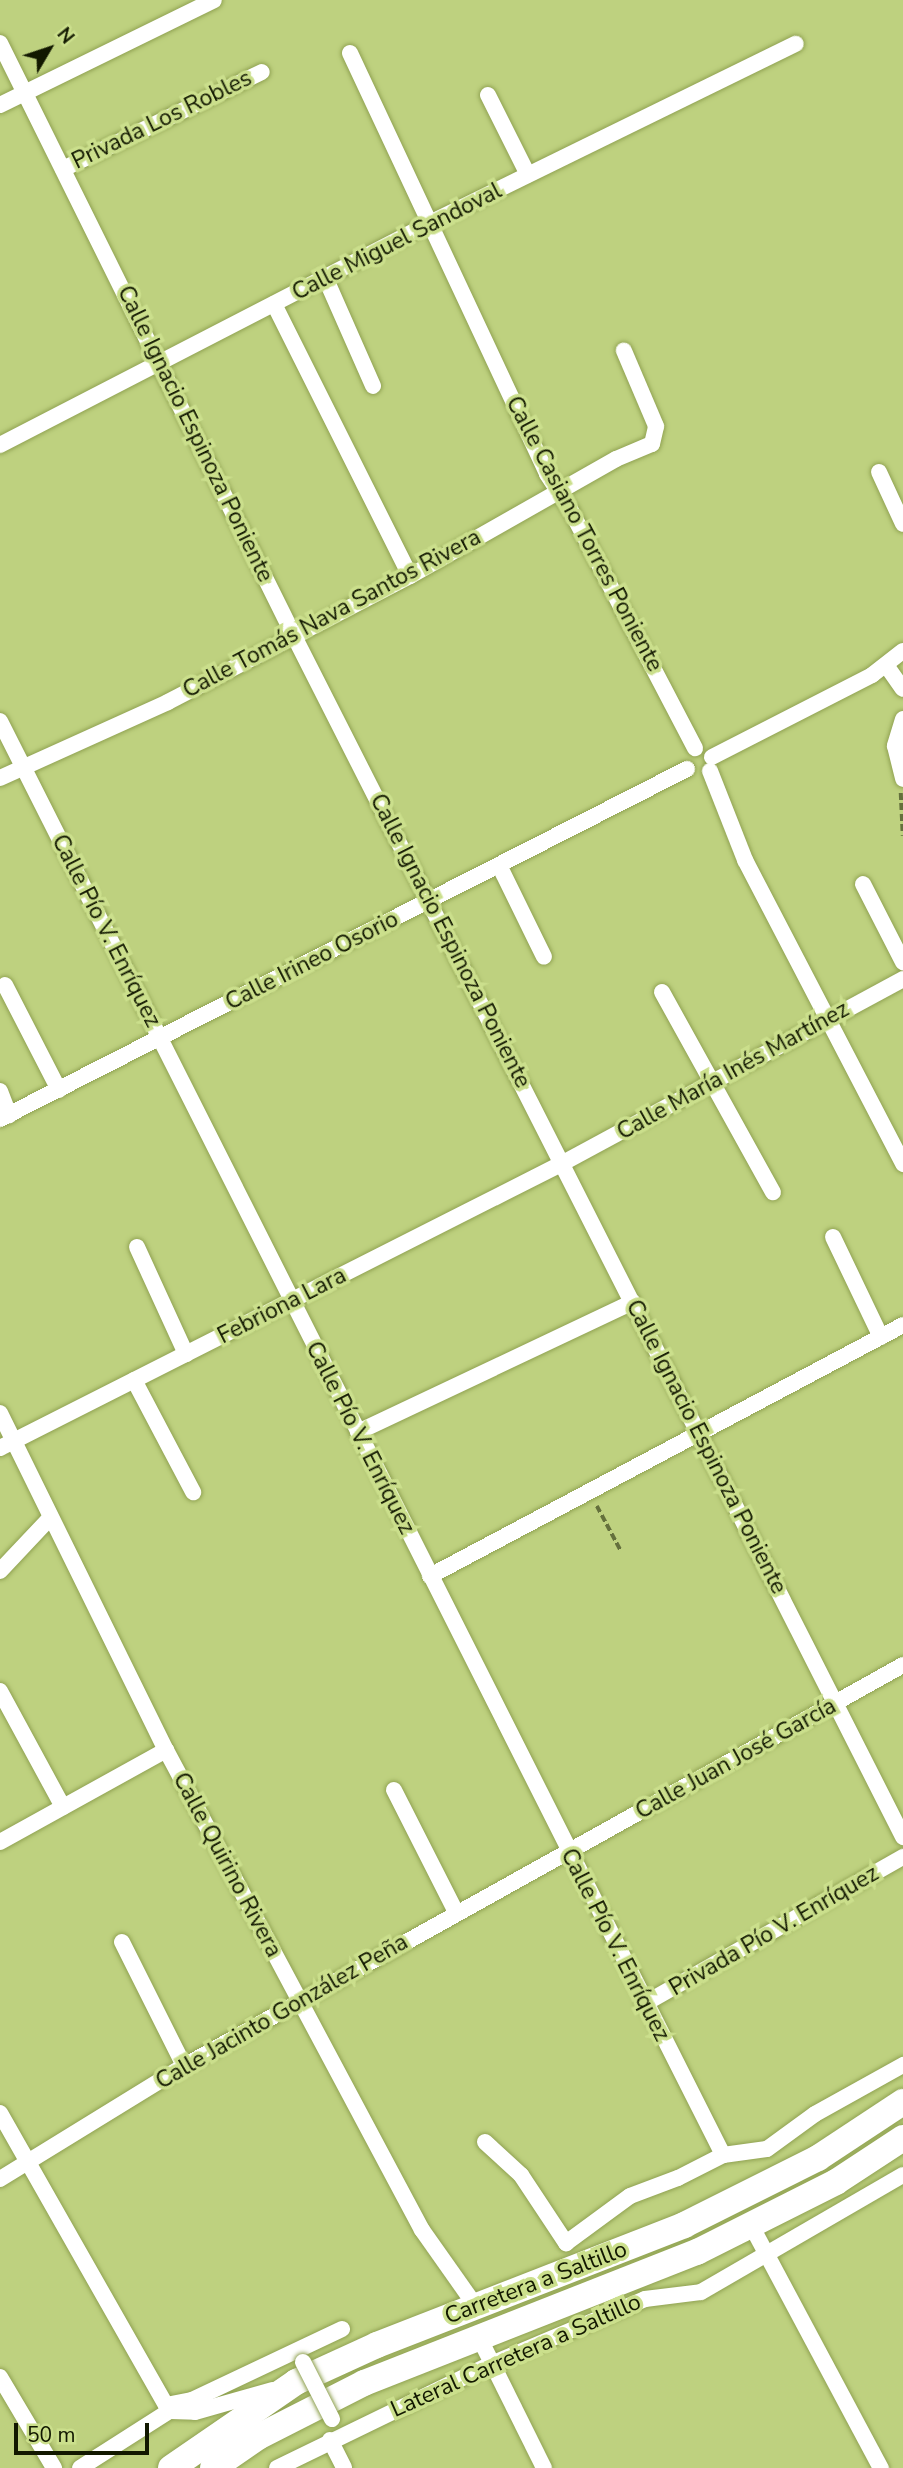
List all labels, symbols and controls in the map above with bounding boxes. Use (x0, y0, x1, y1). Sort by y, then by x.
north arrow (14, 14, 84, 84)
text: N (51, 22, 80, 49)
street label: Privada Los Robles (68, 64, 256, 176)
street label: Calle Miguel Sandoval (288, 177, 506, 307)
street label: Calle Ignacio Espinoza Poniente (111, 281, 279, 587)
street label: Calle Casiano Torres Poniente (500, 392, 668, 676)
street label: Calle Tomás Nava Santos Rivera (178, 524, 486, 704)
street label: Calle Ignacio Espinoza Poniente (364, 789, 536, 1093)
street label: Calle Pío V. Enríquez (45, 830, 167, 1032)
street label: Calle Irineo Osorio (221, 906, 403, 1016)
street label: Calle María Inés Martínez (612, 996, 854, 1146)
street label: Febriona Lara (213, 1262, 351, 1350)
street label: Calle Ignacio Espinoza Poniente (620, 1295, 792, 1599)
street label: Calle Pío V. Enríquez (299, 1337, 421, 1539)
street label: Calle Juan José García (631, 1692, 841, 1826)
street label: Calle Quirino Rivera (167, 1768, 287, 1962)
street label: Calle Pío V. Enríquez (554, 1844, 676, 2046)
street label: Privada Pío V. Enríquez (665, 1860, 883, 2002)
street label: Calle Jacinto González Peña (151, 1928, 413, 2096)
street label: Carretera a Saltillo (441, 2236, 631, 2330)
street label: Lateral Carretera a Saltillo (387, 2288, 645, 2424)
scale bar (18, 2408, 152, 2452)
text: 50 m (27, 2421, 76, 2449)

